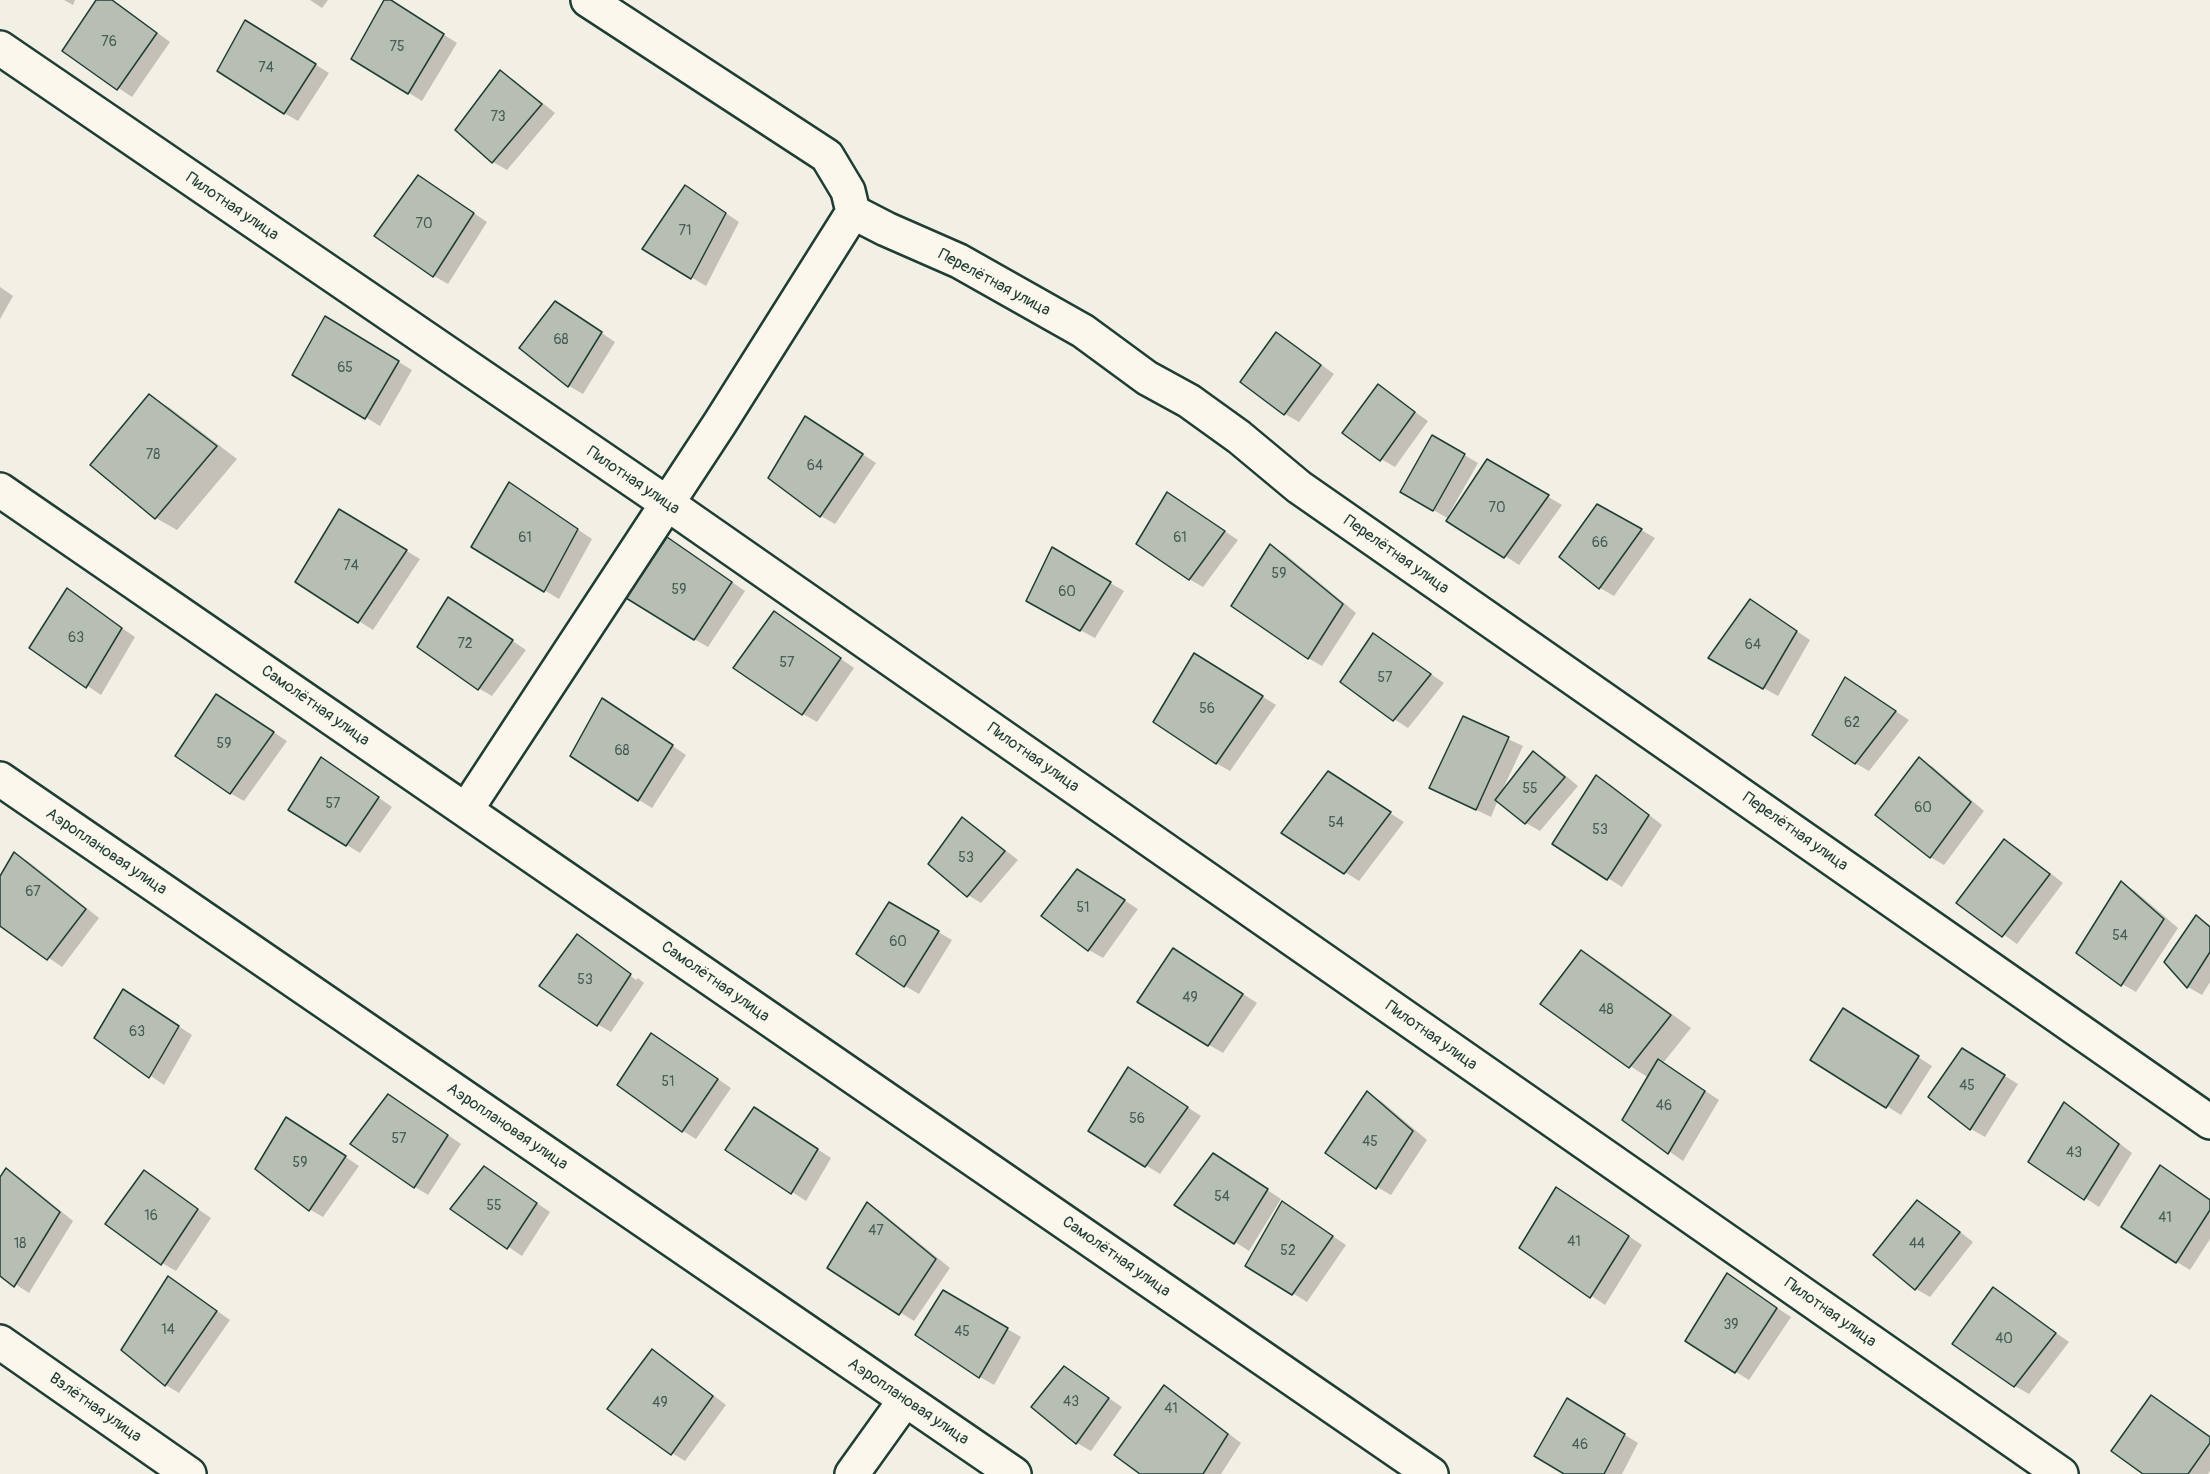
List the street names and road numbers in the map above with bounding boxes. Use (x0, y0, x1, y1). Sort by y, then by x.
street label: Пилотная улица (182, 169, 282, 245)
street label: Перелётная улица (935, 245, 1053, 321)
street label: Пилотная улица (583, 443, 683, 519)
street label: Перелётная улица (1340, 512, 1452, 598)
street label: Самолётная улица (257, 661, 373, 751)
street label: Пилотная улица (983, 719, 1083, 797)
street label: Перелётная улица (1739, 789, 1851, 875)
street label: Аэроплановая улица (42, 804, 170, 900)
street label: Самолётная улица (657, 937, 773, 1027)
street label: Пилотная улица (1381, 997, 1481, 1075)
street label: Аэроплановая улица (443, 1079, 571, 1175)
street label: Самолётная улица (1058, 1212, 1174, 1302)
street label: Пилотная улица (1780, 1274, 1880, 1352)
street label: Аэроплановая улица (844, 1354, 972, 1450)
street label: Взлётная улица (45, 1369, 145, 1447)

